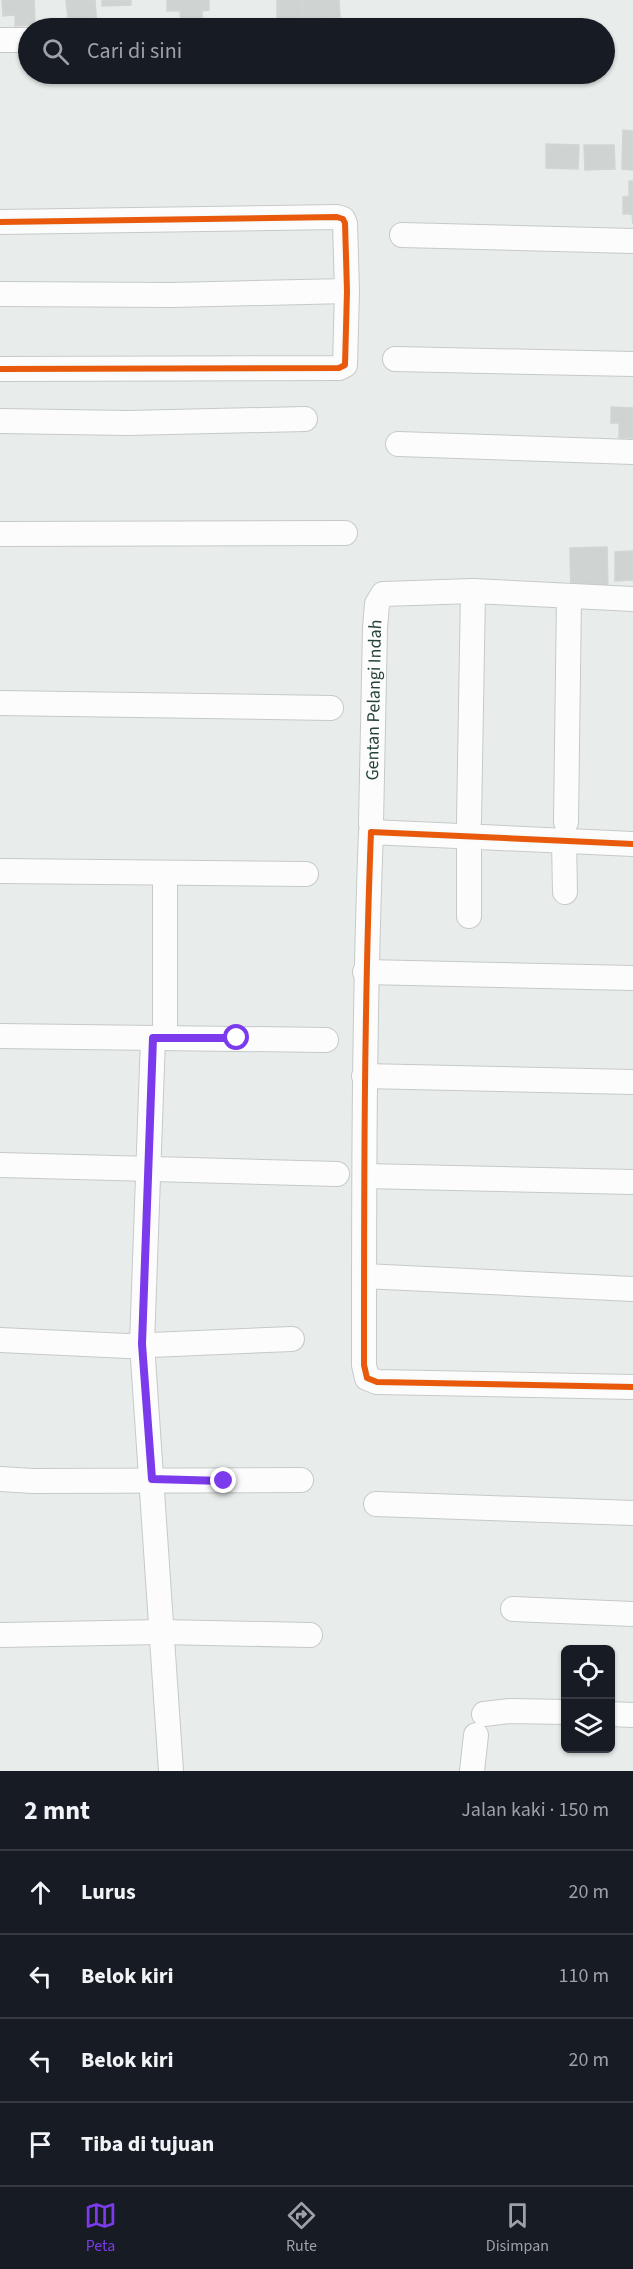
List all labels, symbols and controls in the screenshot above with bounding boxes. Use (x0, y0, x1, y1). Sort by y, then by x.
search box (18, 18, 615, 84)
icon: search (39, 35, 72, 68)
text: Cari di sini (87, 35, 182, 67)
street label: Gentan Pelangi Indah (359, 619, 388, 781)
route start (223, 1024, 249, 1050)
route end (210, 1467, 236, 1493)
map controls (561, 1645, 615, 1753)
button: locate (561, 1645, 615, 1699)
button: layers (561, 1699, 615, 1753)
text: 2 mnt (24, 1792, 90, 1829)
text: Jalan kaki · 150 m (461, 1796, 609, 1824)
icon: ahead (24, 1876, 57, 1909)
text: Lurus (81, 1876, 136, 1908)
text: 20 m (569, 1878, 609, 1906)
icon: left (24, 1960, 57, 1993)
text: Belok kiri (81, 1960, 174, 1992)
text: 110 m (559, 1962, 609, 1990)
icon: left (24, 2044, 57, 2077)
text: Belok kiri (81, 2044, 174, 2076)
text: 20 m (569, 2046, 609, 2074)
icon: arrive (24, 2128, 57, 2161)
text: Tiba di tujuan (81, 2128, 214, 2160)
tab: Peta (84, 2199, 117, 2257)
tab: Rute (285, 2199, 318, 2257)
tab: Disimpan (486, 2199, 549, 2257)

